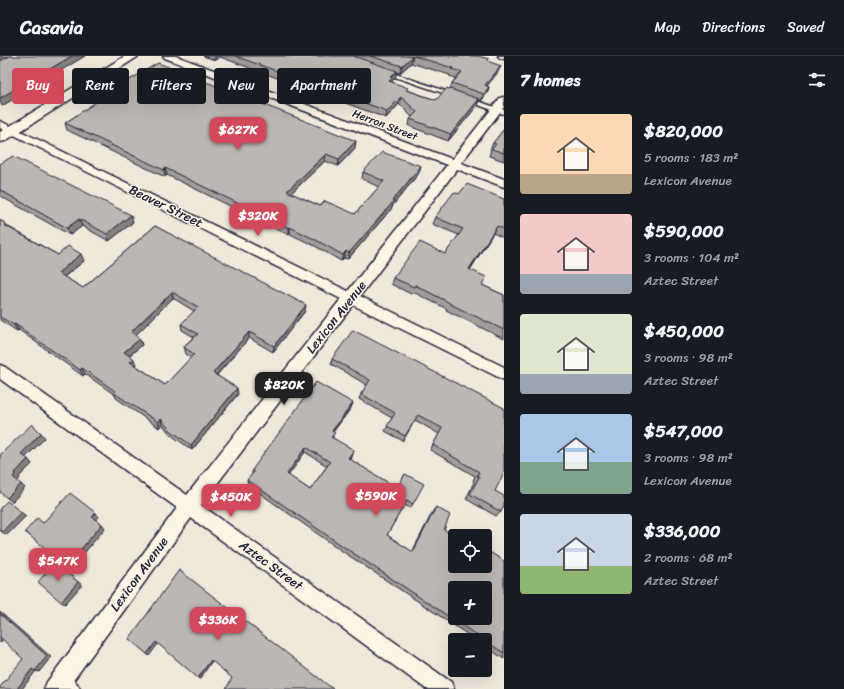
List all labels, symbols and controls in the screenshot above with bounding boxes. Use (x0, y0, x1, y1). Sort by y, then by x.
text: Casavia (20, 11, 83, 44)
text: Map (654, 15, 680, 40)
text: Directions (702, 15, 765, 40)
text: Saved (787, 15, 824, 40)
text: 7 homes (520, 65, 580, 95)
chip: Buy (12, 68, 64, 104)
chip: Rent (72, 68, 129, 104)
chip: Filters (137, 68, 206, 104)
chip: New (214, 68, 269, 104)
chip: Apartment (277, 68, 371, 104)
icon: filters (806, 69, 828, 91)
street label: Herron Street (350, 104, 421, 146)
text: $820,000 (644, 116, 723, 146)
pin: $627K (210, 117, 266, 151)
text: $627K (219, 118, 257, 141)
icon: home (552, 130, 600, 178)
text: 5 rooms · 183 m² (644, 146, 738, 169)
text: Lexicon Avenue (644, 169, 732, 192)
street label: Beaver Street (125, 178, 207, 234)
pin: $320K (230, 203, 286, 237)
text: $320K (238, 204, 278, 227)
text: $590,000 (644, 216, 724, 246)
icon: home (552, 230, 600, 278)
text: 3 rooms · 104 m² (644, 246, 739, 269)
text: Aztec Street (644, 269, 718, 292)
street label: Lexicon Avenue (300, 275, 372, 359)
text: $450,000 (644, 316, 724, 346)
icon: home (552, 330, 600, 378)
text: 3 rooms · 98 m² (644, 346, 733, 369)
text: Aztec Street (644, 369, 718, 392)
pin: $820K (256, 372, 312, 406)
text: $820K (264, 373, 304, 396)
text: $547,000 (644, 416, 723, 446)
icon: home (552, 430, 600, 478)
text: 3 rooms · 98 m² (644, 446, 733, 469)
text: Lexicon Avenue (644, 469, 732, 492)
pin: $590K (348, 483, 404, 517)
pin: $450K (203, 484, 259, 518)
text: $590K (356, 484, 396, 507)
text: $450K (211, 485, 251, 508)
text: $336,000 (644, 516, 721, 546)
map controls (448, 529, 492, 677)
button: locate (448, 529, 492, 573)
icon: home (552, 530, 600, 578)
street label: Lexicon Avenue (104, 532, 174, 616)
street label: Aztec Street (233, 533, 308, 597)
text: 2 rooms · 68 m² (644, 546, 733, 569)
pin: $547K (30, 548, 86, 582)
text: $547K (38, 549, 78, 572)
text: Aztec Street (644, 569, 718, 592)
button: + (448, 581, 492, 625)
pin: $336K (190, 607, 246, 641)
text: $336K (199, 608, 237, 631)
button: − (448, 633, 492, 677)

